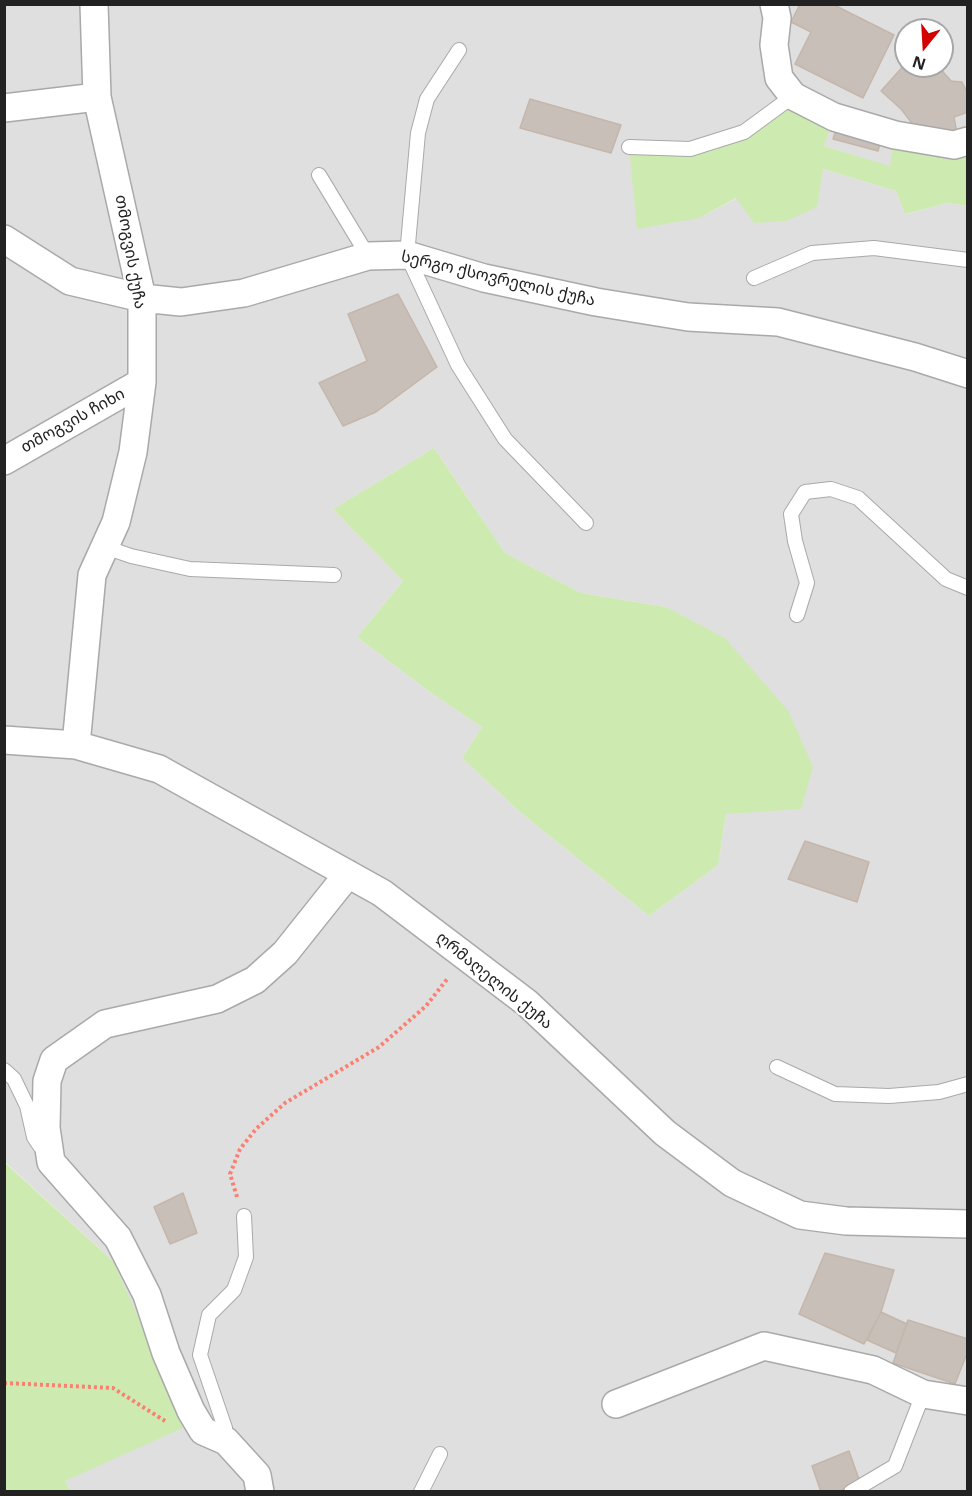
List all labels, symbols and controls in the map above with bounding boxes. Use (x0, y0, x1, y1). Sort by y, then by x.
north arrow (894, 18, 954, 78)
text: N (909, 51, 929, 76)
street label: თმოგვის ქუჩა (110, 193, 150, 311)
street label: სერგო ქსოვრელის ქუჩა (399, 247, 597, 311)
street label: თმოგვის ჩიხი (18, 385, 128, 457)
street label: ღრმაღელის ქუჩა (432, 928, 556, 1034)

